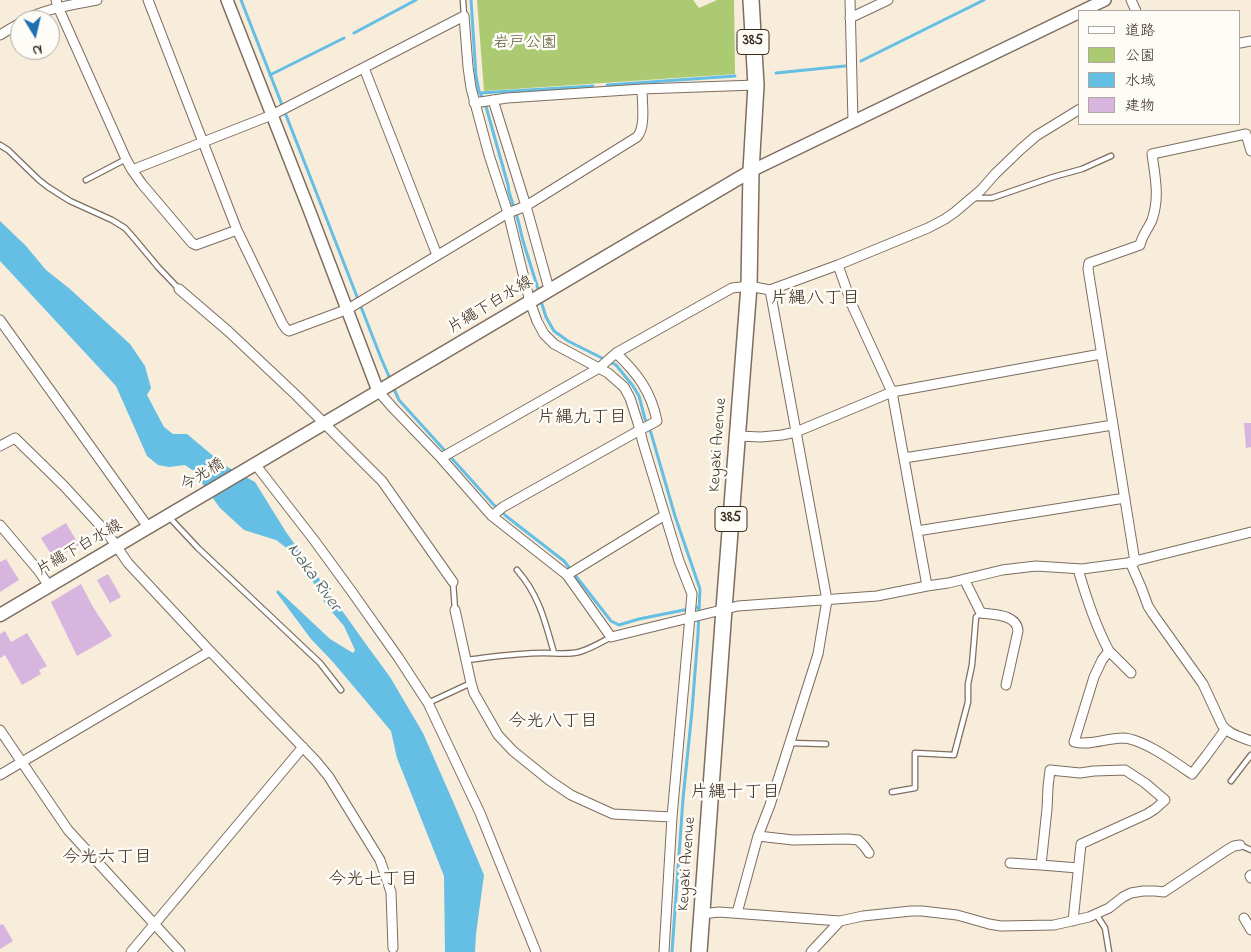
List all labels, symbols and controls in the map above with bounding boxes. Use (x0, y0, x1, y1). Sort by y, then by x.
north arrow (10, 10, 60, 60)
legend (1078, 10, 1241, 125)
text: 道路 (1125, 20, 1155, 42)
road number: 385 (737, 30, 769, 54)
park label: 岩戸公園 (493, 34, 557, 54)
text: N (31, 38, 44, 60)
text: 公園 (1125, 45, 1155, 67)
text: 水域 (1125, 70, 1155, 92)
text: 建物 (1125, 95, 1155, 117)
street label: 片繩下白水線 (445, 273, 537, 339)
district label: 片縄八丁目 (770, 289, 860, 311)
street label: Keyaki Avenue (706, 397, 732, 493)
district label: 片縄九丁目 (537, 408, 627, 430)
street label: 今光橋 (177, 455, 229, 497)
road number: 385 (715, 506, 747, 532)
street label: 片繩下白水線 (34, 517, 126, 581)
water label: Naka River (281, 540, 345, 616)
district label: 今光八丁目 (508, 712, 598, 734)
district label: 片縄十丁目 (690, 783, 780, 805)
street label: Keyaki Avenue (675, 816, 701, 912)
district label: 今光六丁目 (62, 848, 152, 870)
district label: 今光七丁目 (328, 870, 418, 892)

